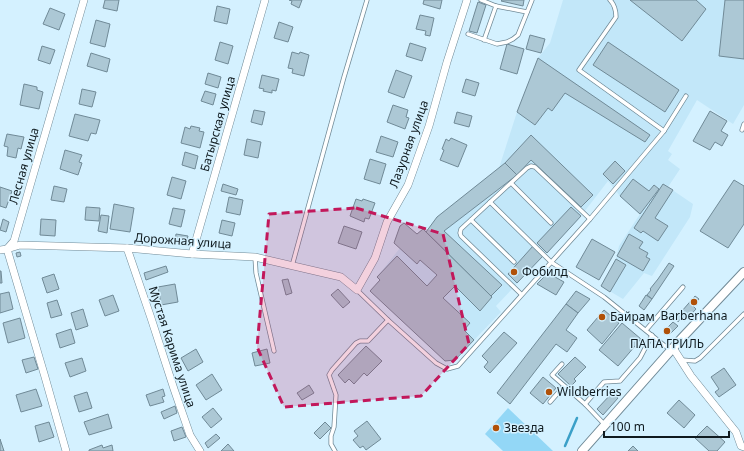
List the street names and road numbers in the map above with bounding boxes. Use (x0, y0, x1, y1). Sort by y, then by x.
street label: Батырская улица (196, 74, 239, 174)
street label: Лазурная улица (385, 98, 432, 190)
street label: Лесная улица (4, 126, 43, 206)
street label: Дорожная улица (134, 229, 232, 252)
street label: Мустая Карима улица (145, 284, 200, 410)

